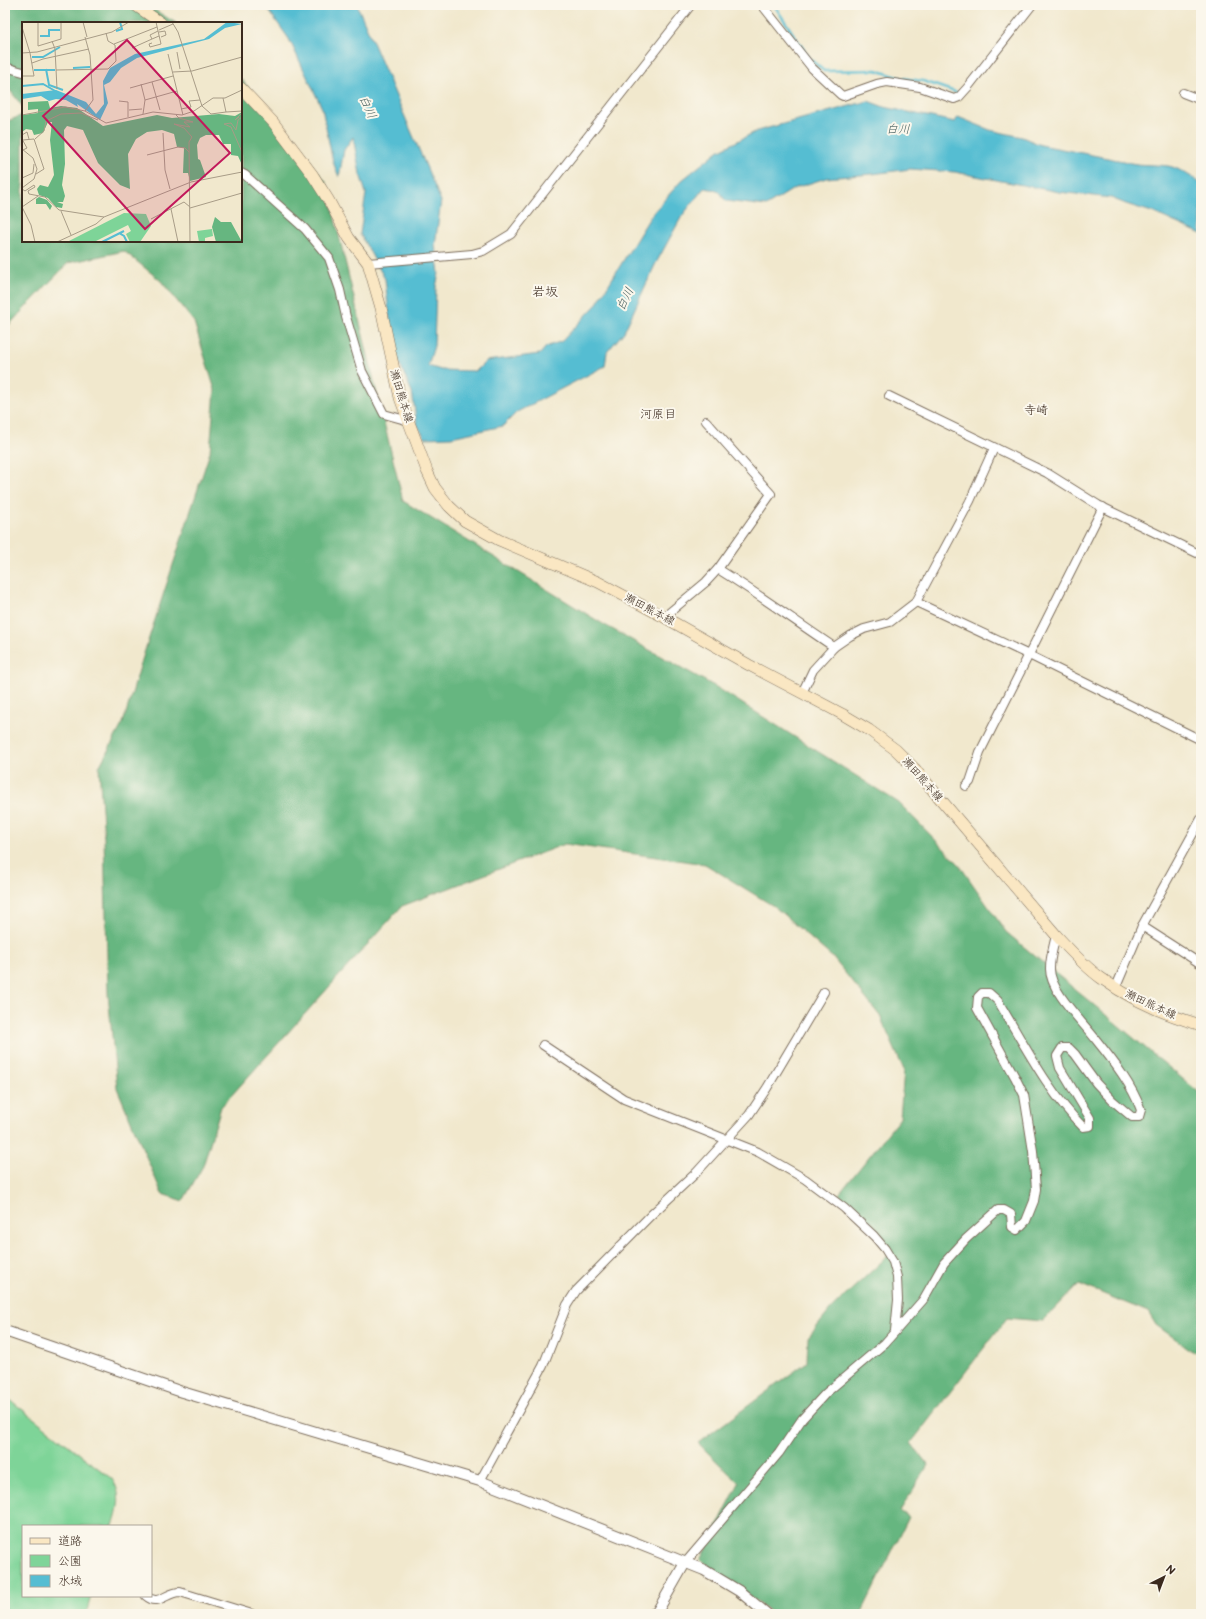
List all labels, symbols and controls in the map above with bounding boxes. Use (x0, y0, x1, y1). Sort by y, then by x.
inset map (22, 22, 242, 242)
water label: 白川 (356, 93, 379, 121)
water label: 白川 (886, 122, 910, 137)
district label: 岩坂 (532, 284, 558, 300)
water label: 白川 (613, 285, 637, 313)
street label: 瀬田熊本線 (387, 368, 416, 424)
district label: 寺崎 (1024, 403, 1048, 418)
district label: 河原目 (640, 407, 676, 422)
street label: 瀬田熊本線 (622, 591, 677, 628)
street label: 瀬田熊本線 (899, 755, 946, 804)
street label: 瀬田熊本線 (1123, 987, 1178, 1022)
legend (22, 1525, 152, 1597)
text: 道路 (58, 1534, 82, 1549)
text: 公園 (58, 1554, 82, 1569)
north arrow (1144, 1557, 1184, 1597)
text: N (1163, 1562, 1178, 1578)
text: 水域 (58, 1574, 82, 1589)

